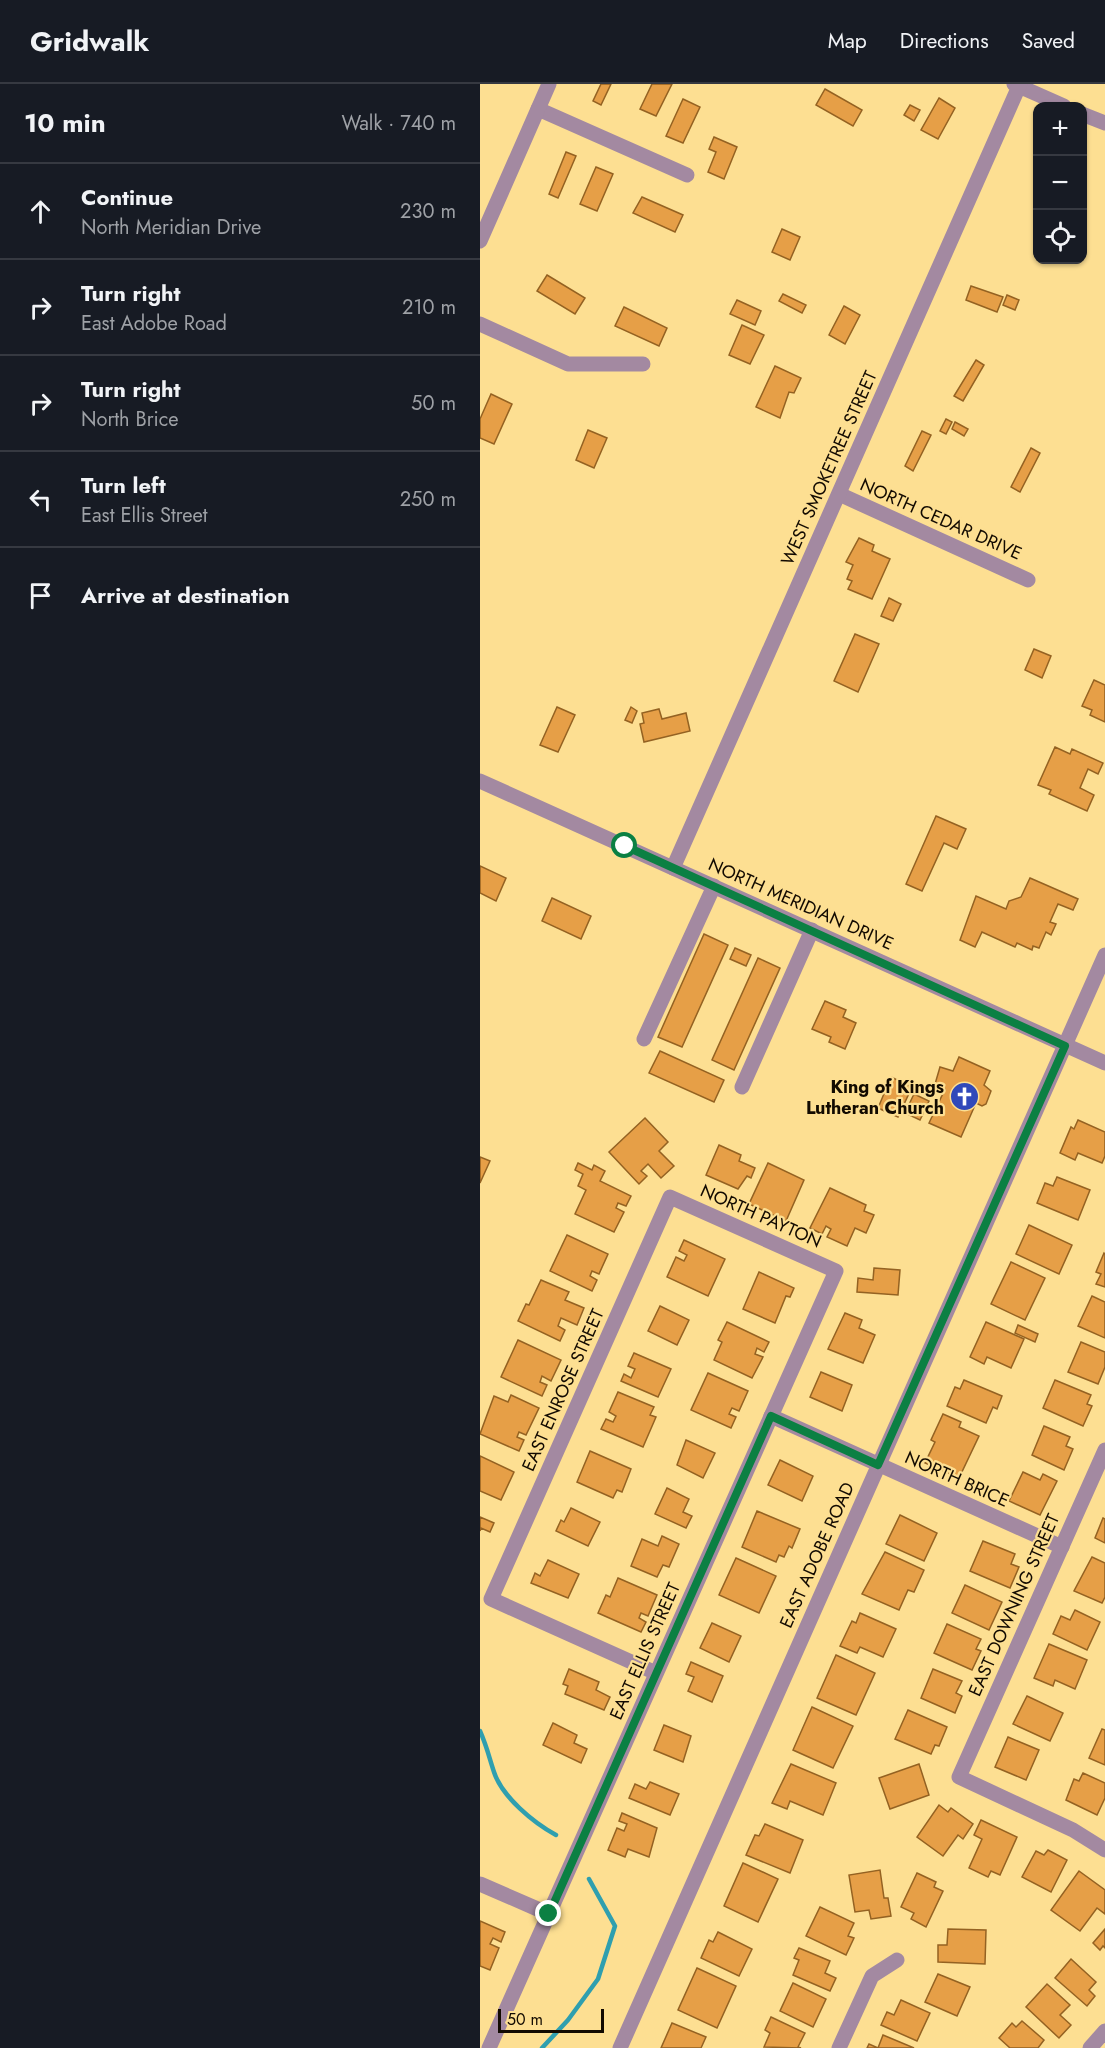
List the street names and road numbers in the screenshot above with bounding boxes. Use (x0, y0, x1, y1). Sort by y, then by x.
street label: WEST SMOKETREE STREET (774, 366, 884, 569)
street label: NORTH CEDAR DRIVE (856, 472, 1026, 566)
street label: NORTH MERIDIAN DRIVE (704, 851, 898, 957)
street label: NORTH PAYTON (696, 1178, 826, 1254)
street label: EAST ENROSE STREET (515, 1304, 611, 1475)
street label: NORTH BRICE (901, 1444, 1013, 1514)
street label: EAST ADOBE ROAD (773, 1478, 861, 1632)
street label: EAST DOWNING STREET (962, 1509, 1066, 1700)
street label: EAST ELLIS STREET (603, 1578, 687, 1724)

